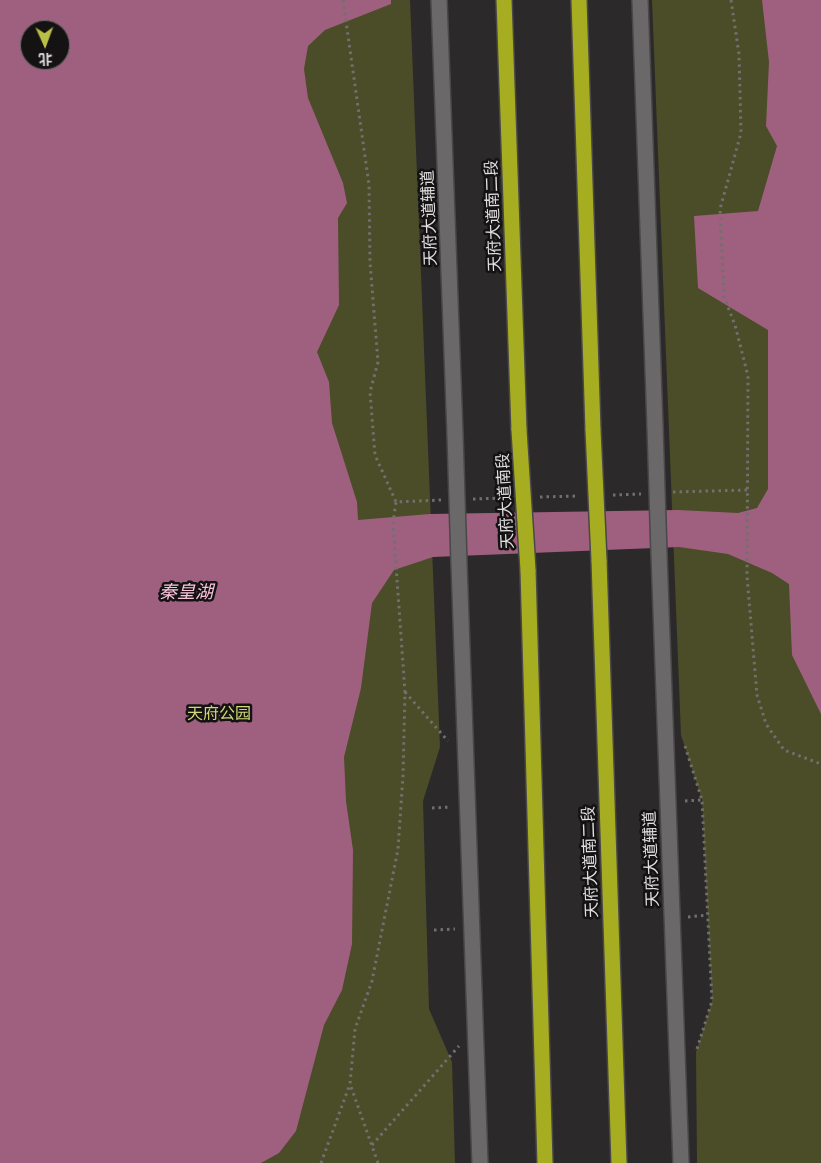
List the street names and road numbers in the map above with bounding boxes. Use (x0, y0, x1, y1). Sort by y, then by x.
street label: 天府大道南二段 (482, 160, 506, 272)
street label: 天府大道辅道 (419, 170, 441, 266)
street label: 天府大道南段 (494, 453, 518, 549)
street label: 天府大道南二段 (579, 806, 603, 918)
street label: 天府大道辅道 (641, 811, 663, 907)

